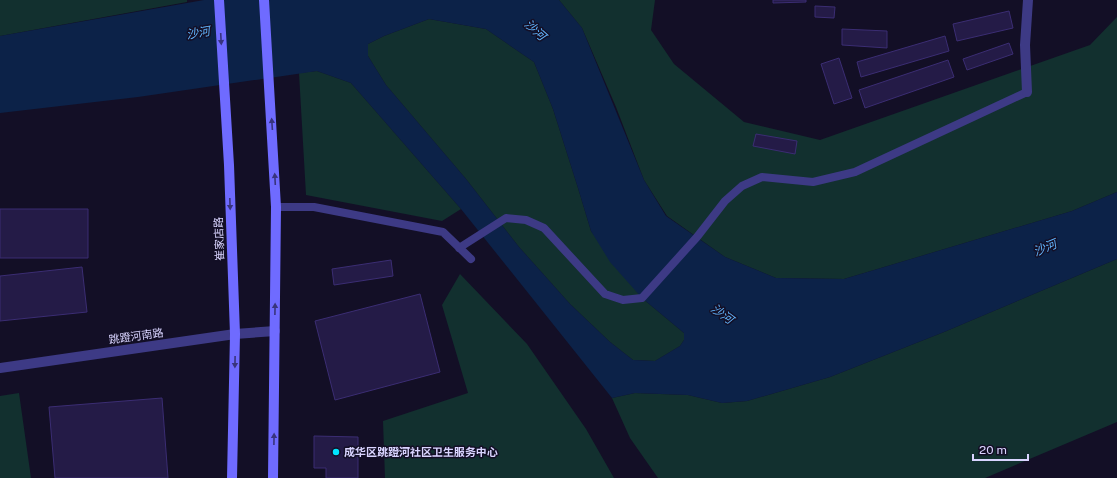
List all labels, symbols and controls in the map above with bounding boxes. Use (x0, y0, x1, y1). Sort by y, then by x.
water label: 沙河 (521, 17, 550, 45)
water label: 沙河 (185, 24, 213, 42)
one-way arrow (218, 33, 225, 45)
one-way arrow (269, 117, 275, 130)
one-way arrow (272, 172, 278, 185)
one-way arrow (227, 198, 233, 211)
street label: 崔家店路 (212, 217, 226, 261)
water label: 沙河 (1031, 236, 1061, 259)
water label: 沙河 (708, 301, 737, 328)
one-way arrow (272, 302, 278, 315)
street label: 跳蹬河南路 (108, 326, 164, 346)
one-way arrow (231, 356, 238, 368)
one-way arrow (270, 433, 277, 445)
scale bar (973, 436, 1028, 462)
text: 20 m (979, 443, 1007, 457)
place label: 成华区跳蹬河社区卫生服务中心 (344, 446, 498, 458)
marker: 成华区跳蹬河社区卫生服务中心 (331, 447, 341, 457)

